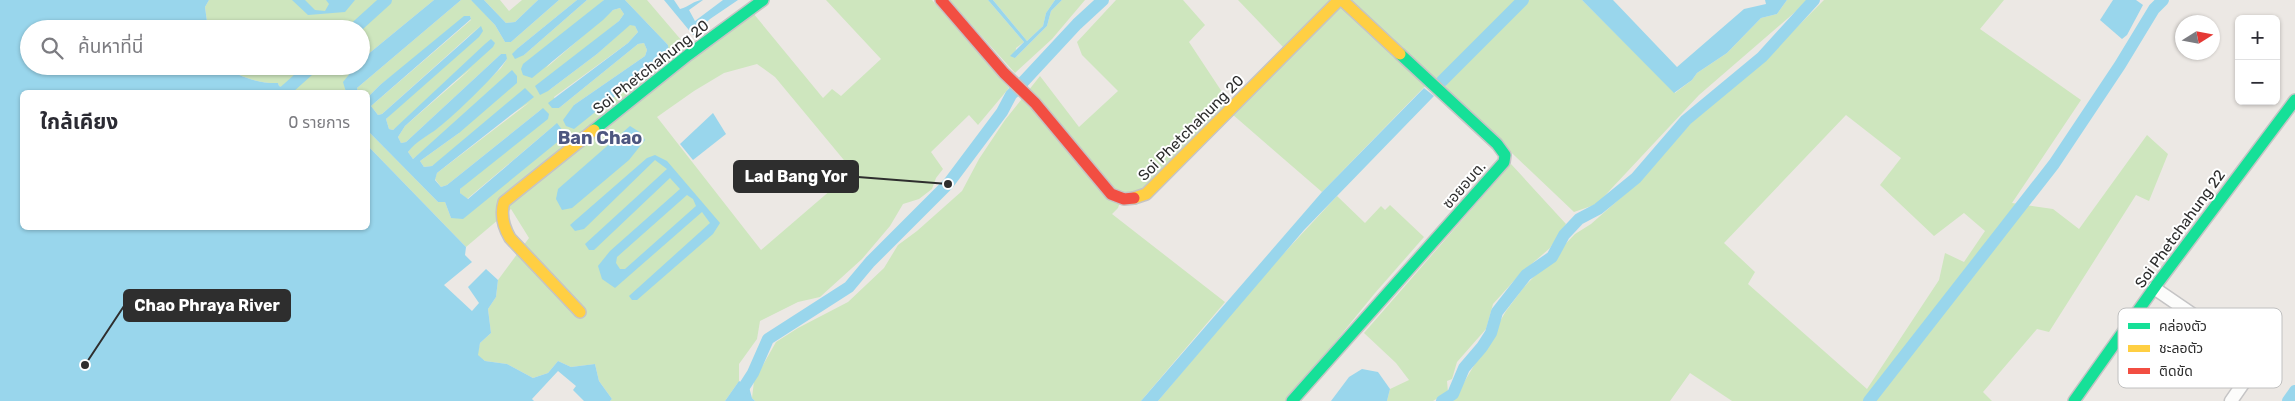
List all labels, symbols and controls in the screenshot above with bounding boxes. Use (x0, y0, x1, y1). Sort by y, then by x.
north arrow (2175, 15, 2220, 60)
map controls (2235, 15, 2280, 105)
button: + (2235, 15, 2280, 60)
street label: Soi Phetchahung 20 (589, 16, 713, 118)
search box (20, 20, 370, 75)
icon: search (38, 34, 66, 62)
text: ค้นหาที่นี่ (78, 35, 143, 58)
button: − (2235, 60, 2280, 105)
street label: Soi Phetchahung 20 (1134, 71, 1248, 185)
text: ใกล้เคียง (40, 109, 118, 134)
text: 0 รายการ (288, 113, 350, 132)
district label: Ban Chao (558, 127, 642, 149)
street label: ซอยอบต. (1439, 158, 1489, 212)
callout: Lad Bang Yor (734, 161, 858, 192)
street label: Soi Phetchahung 22 (2131, 166, 2229, 291)
text: Lad Bang Yor (744, 167, 848, 186)
callout: Chao Phraya River (124, 290, 290, 321)
text: Chao Phraya River (134, 296, 280, 315)
legend (2118, 308, 2282, 388)
text: คล่องตัว (2159, 318, 2207, 335)
text: ชะลอตัว (2159, 340, 2203, 357)
text: ติดขัด (2159, 363, 2193, 380)

